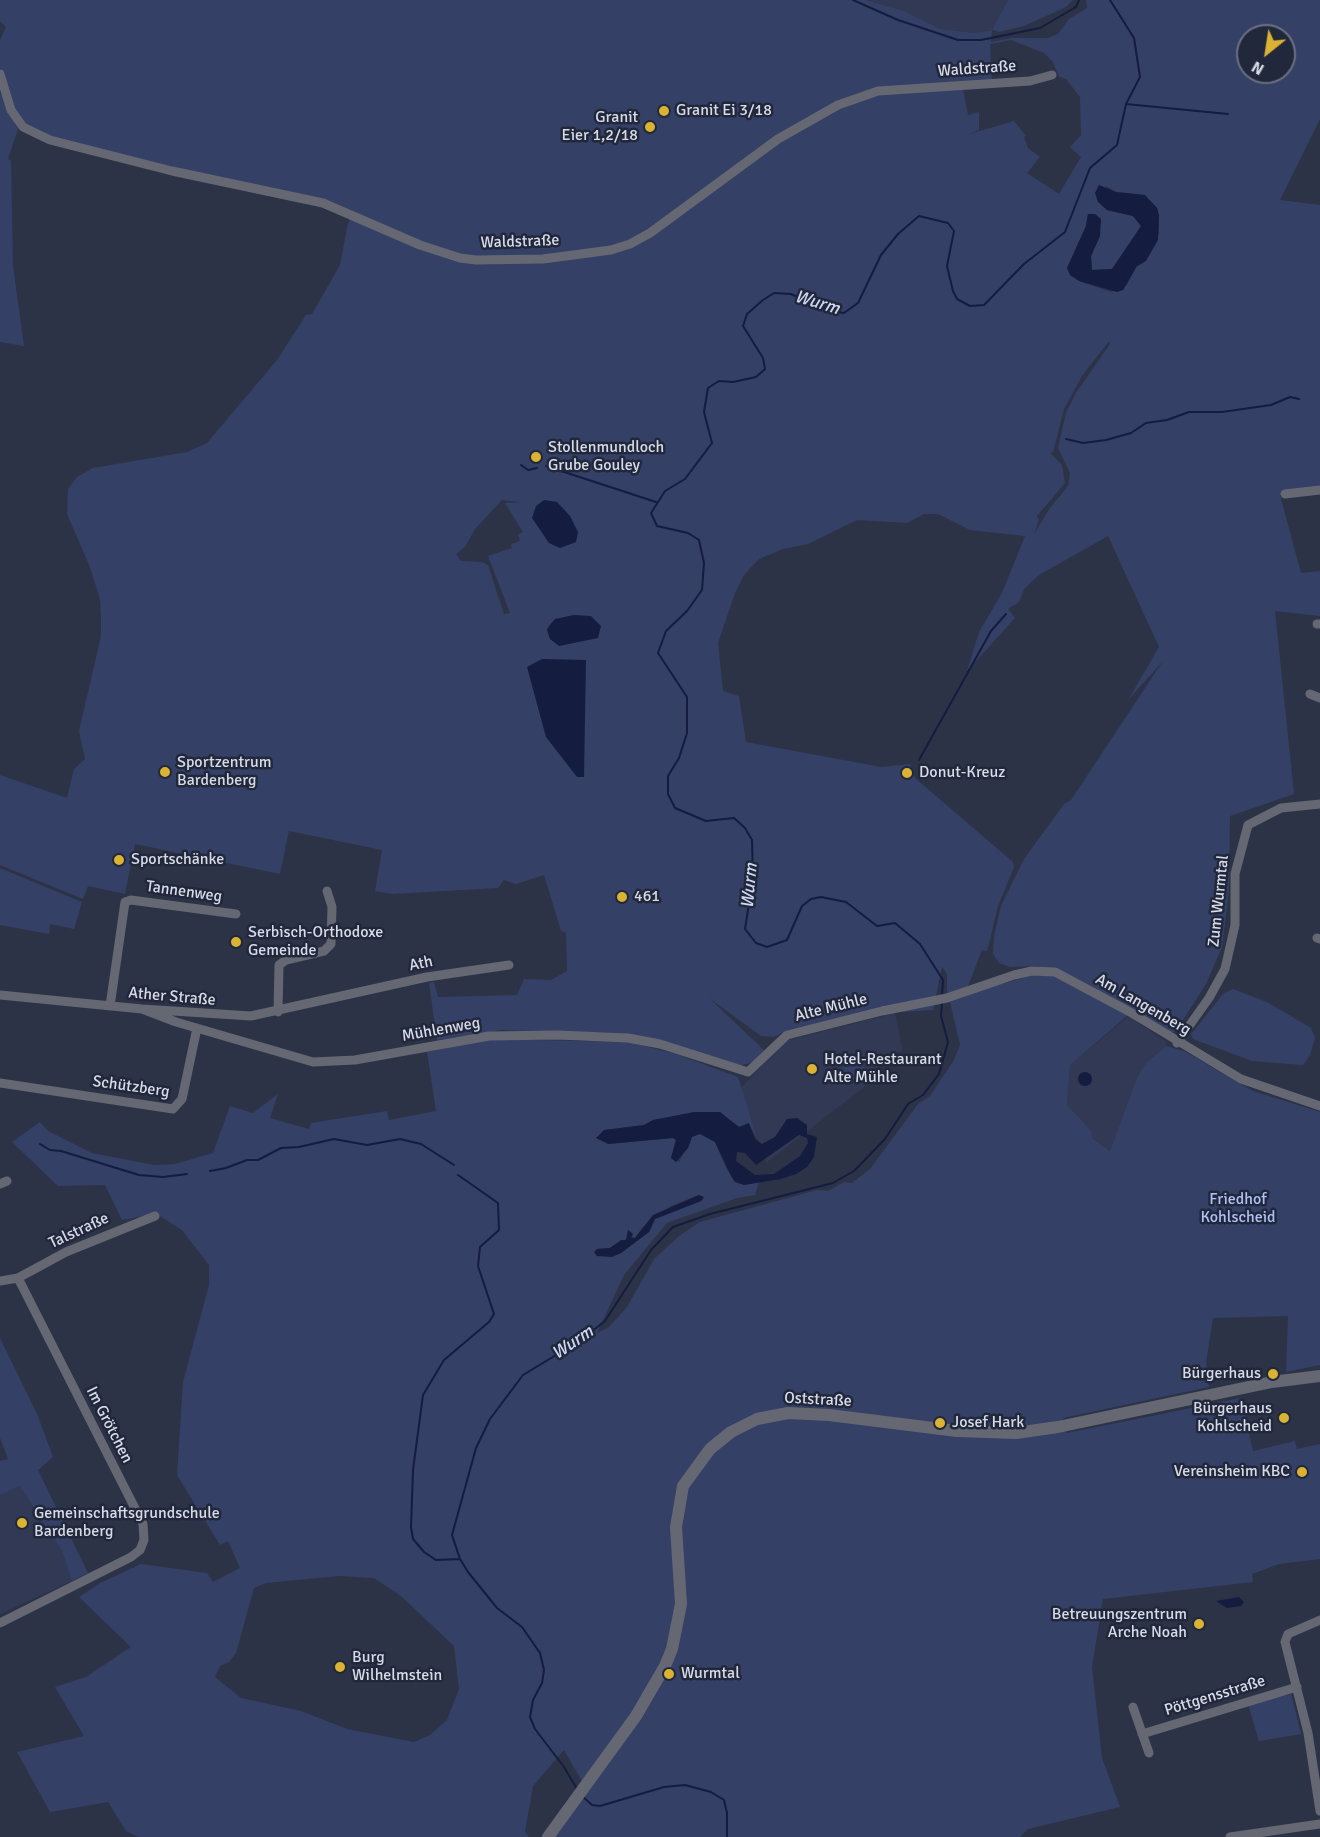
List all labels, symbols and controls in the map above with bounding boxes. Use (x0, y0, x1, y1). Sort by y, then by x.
north arrow (1236, 24, 1296, 84)
text: N (1248, 56, 1268, 79)
street label: Waldstraße (937, 57, 1017, 81)
place label: Granit Ei 3/18 (676, 101, 772, 121)
marker: Granit Ei 3/18 (657, 104, 671, 118)
place label: Granit Eier 1,2/18 (562, 108, 638, 146)
marker: Granit Eier 1,2/18 (643, 120, 657, 134)
street label: Waldstraße (480, 231, 560, 253)
water label: Wurm (792, 286, 842, 320)
place label: Stollenmundloch Grube Gouley (548, 438, 664, 476)
marker: Stollenmundloch Grube Gouley (529, 450, 543, 464)
place label: Sportzentrum Bardenberg (177, 753, 271, 791)
place label: Donut-Kreuz (919, 763, 1005, 783)
marker: Sportzentrum Bardenberg (158, 765, 172, 779)
marker: Donut-Kreuz (900, 766, 914, 780)
place label: Sportschänke (131, 850, 224, 870)
marker: Sportschänke (112, 853, 126, 867)
street label: Zum Wurmtal (1205, 854, 1233, 948)
water label: Wurm (737, 862, 763, 910)
street label: Tannenweg (145, 877, 223, 907)
place label: 461 (634, 887, 660, 907)
marker: 461 (615, 890, 629, 904)
place label: Serbisch-Orthodoxe Gemeinde (248, 923, 383, 961)
marker: Serbisch-Orthodoxe Gemeinde (229, 935, 243, 949)
street label: Ath (407, 952, 435, 976)
street label: Am Langenberg (1092, 970, 1194, 1040)
street label: Ather Straße (128, 984, 216, 1010)
street label: Alte Mühle (793, 990, 869, 1026)
street label: Mühlenweg (400, 1014, 482, 1046)
place label: Hotel-Restaurant Alte Mühle (824, 1050, 942, 1088)
marker: Hotel-Restaurant Alte Mühle (805, 1062, 819, 1076)
street label: Schützberg (91, 1072, 171, 1102)
park label: Friedhof Kohlscheid (1200, 1190, 1276, 1228)
street label: Talstraße (46, 1209, 112, 1253)
water label: Wurm (548, 1321, 598, 1365)
place label: Bürgerhaus (1182, 1364, 1261, 1384)
marker: Bürgerhaus (1266, 1367, 1280, 1381)
street label: Im Grötchen (82, 1383, 136, 1467)
street label: Oststraße (784, 1389, 852, 1411)
place label: Bürgerhaus Kohlscheid (1193, 1399, 1272, 1437)
marker: Bürgerhaus Kohlscheid (1277, 1411, 1291, 1425)
place label: Josef Hark (952, 1413, 1024, 1433)
marker: Josef Hark (933, 1416, 947, 1430)
place label: Vereinsheim KBC (1174, 1462, 1290, 1482)
marker: Vereinsheim KBC (1295, 1465, 1309, 1479)
place label: Gemeinschaftsgrundschule Bardenberg (34, 1504, 220, 1542)
marker: Gemeinschaftsgrundschule Bardenberg (15, 1516, 29, 1530)
place label: Betreuungszentrum Arche Noah (1052, 1605, 1187, 1643)
marker: Betreuungszentrum Arche Noah (1192, 1617, 1206, 1631)
place label: Burg Wilhelmstein (352, 1648, 442, 1686)
marker: Burg Wilhelmstein (333, 1660, 347, 1674)
place label: Wurmtal (681, 1664, 740, 1684)
marker: Wurmtal (662, 1667, 676, 1681)
street label: Pöttgensstraße (1162, 1672, 1268, 1720)

